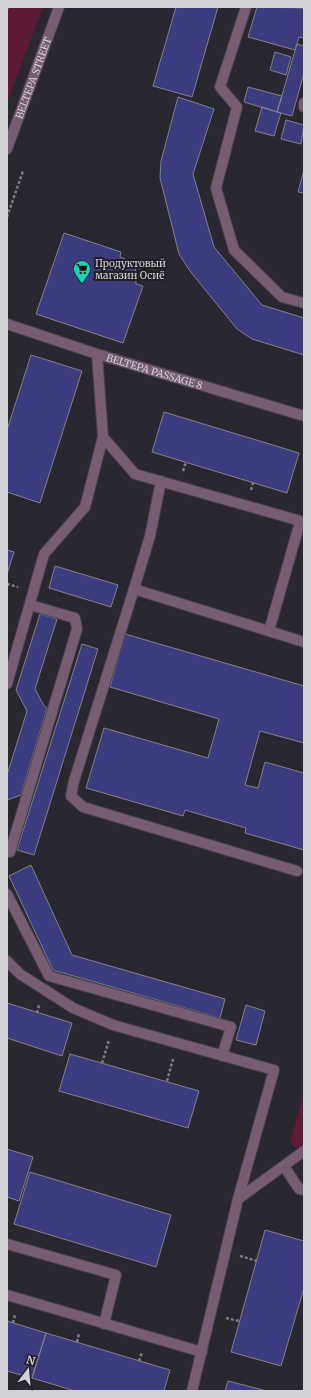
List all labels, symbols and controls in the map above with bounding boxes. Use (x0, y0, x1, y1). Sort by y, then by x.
street label: BELTEPA STREET (12, 35, 54, 120)
place label: Продуктовый магазин Осиё (95, 257, 166, 282)
supermarket icon: Продуктовый магазин Осиё (72, 259, 92, 284)
street label: BELTEPA PASSAGE 8 (105, 351, 204, 392)
north arrow (8, 1350, 48, 1390)
text: N (25, 1352, 37, 1368)

